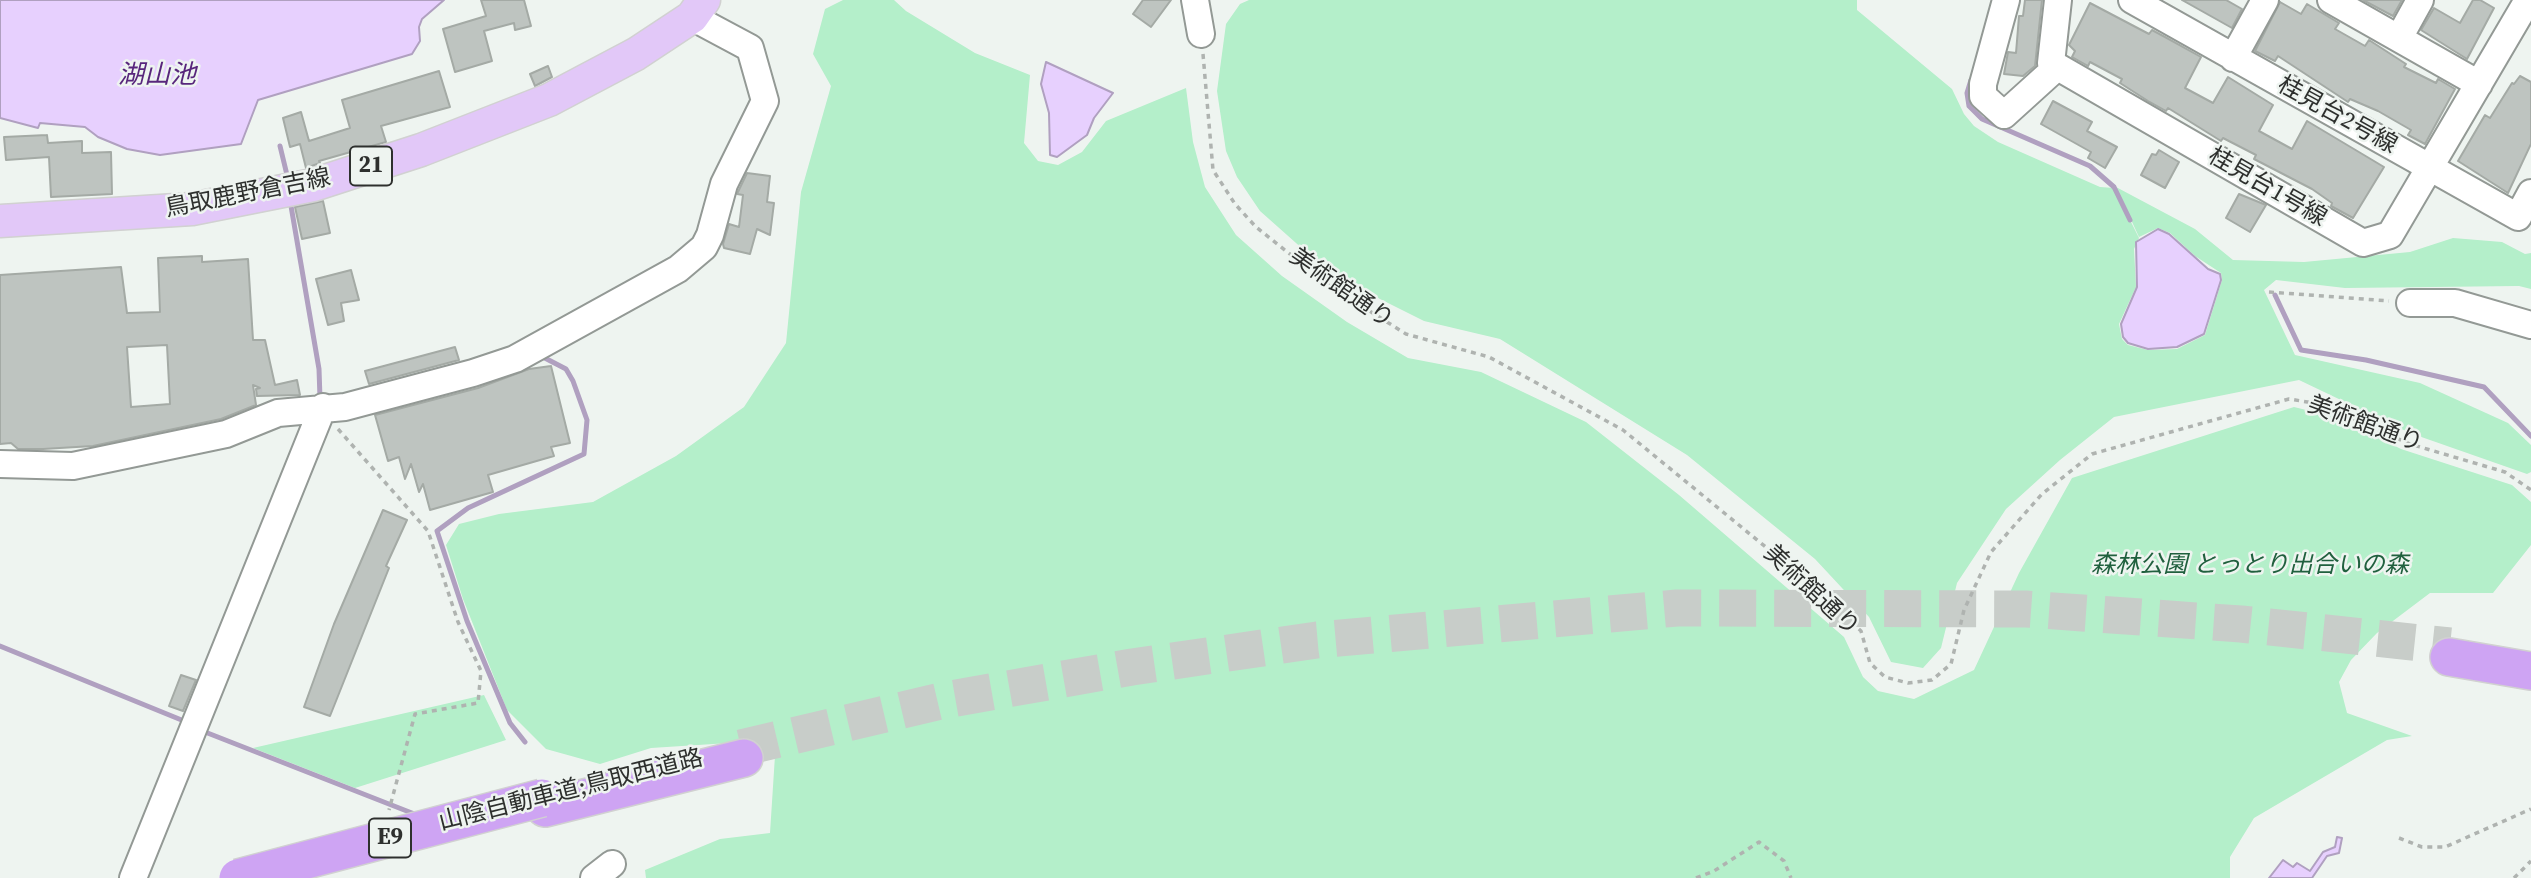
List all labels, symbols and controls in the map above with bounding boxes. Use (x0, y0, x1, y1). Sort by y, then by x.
water label: 湖山池 (118, 60, 196, 92)
street label: 桂見台2号線 (2272, 71, 2402, 161)
street label: 桂見台1号線 (2203, 143, 2331, 233)
road number: 21 (350, 146, 392, 186)
street label: 鳥取鹿野倉吉線 (163, 164, 333, 224)
street label: 美術館通り (1284, 243, 1398, 335)
street label: 美術館通り (2304, 391, 2426, 459)
street label: 美術館通り (1757, 540, 1865, 642)
park label: 森林公園 とっとり出合いの森 (2091, 552, 2409, 580)
street label: 山陰自動車道;鳥取西道路 (436, 744, 706, 838)
road number: E9 (369, 818, 411, 858)

